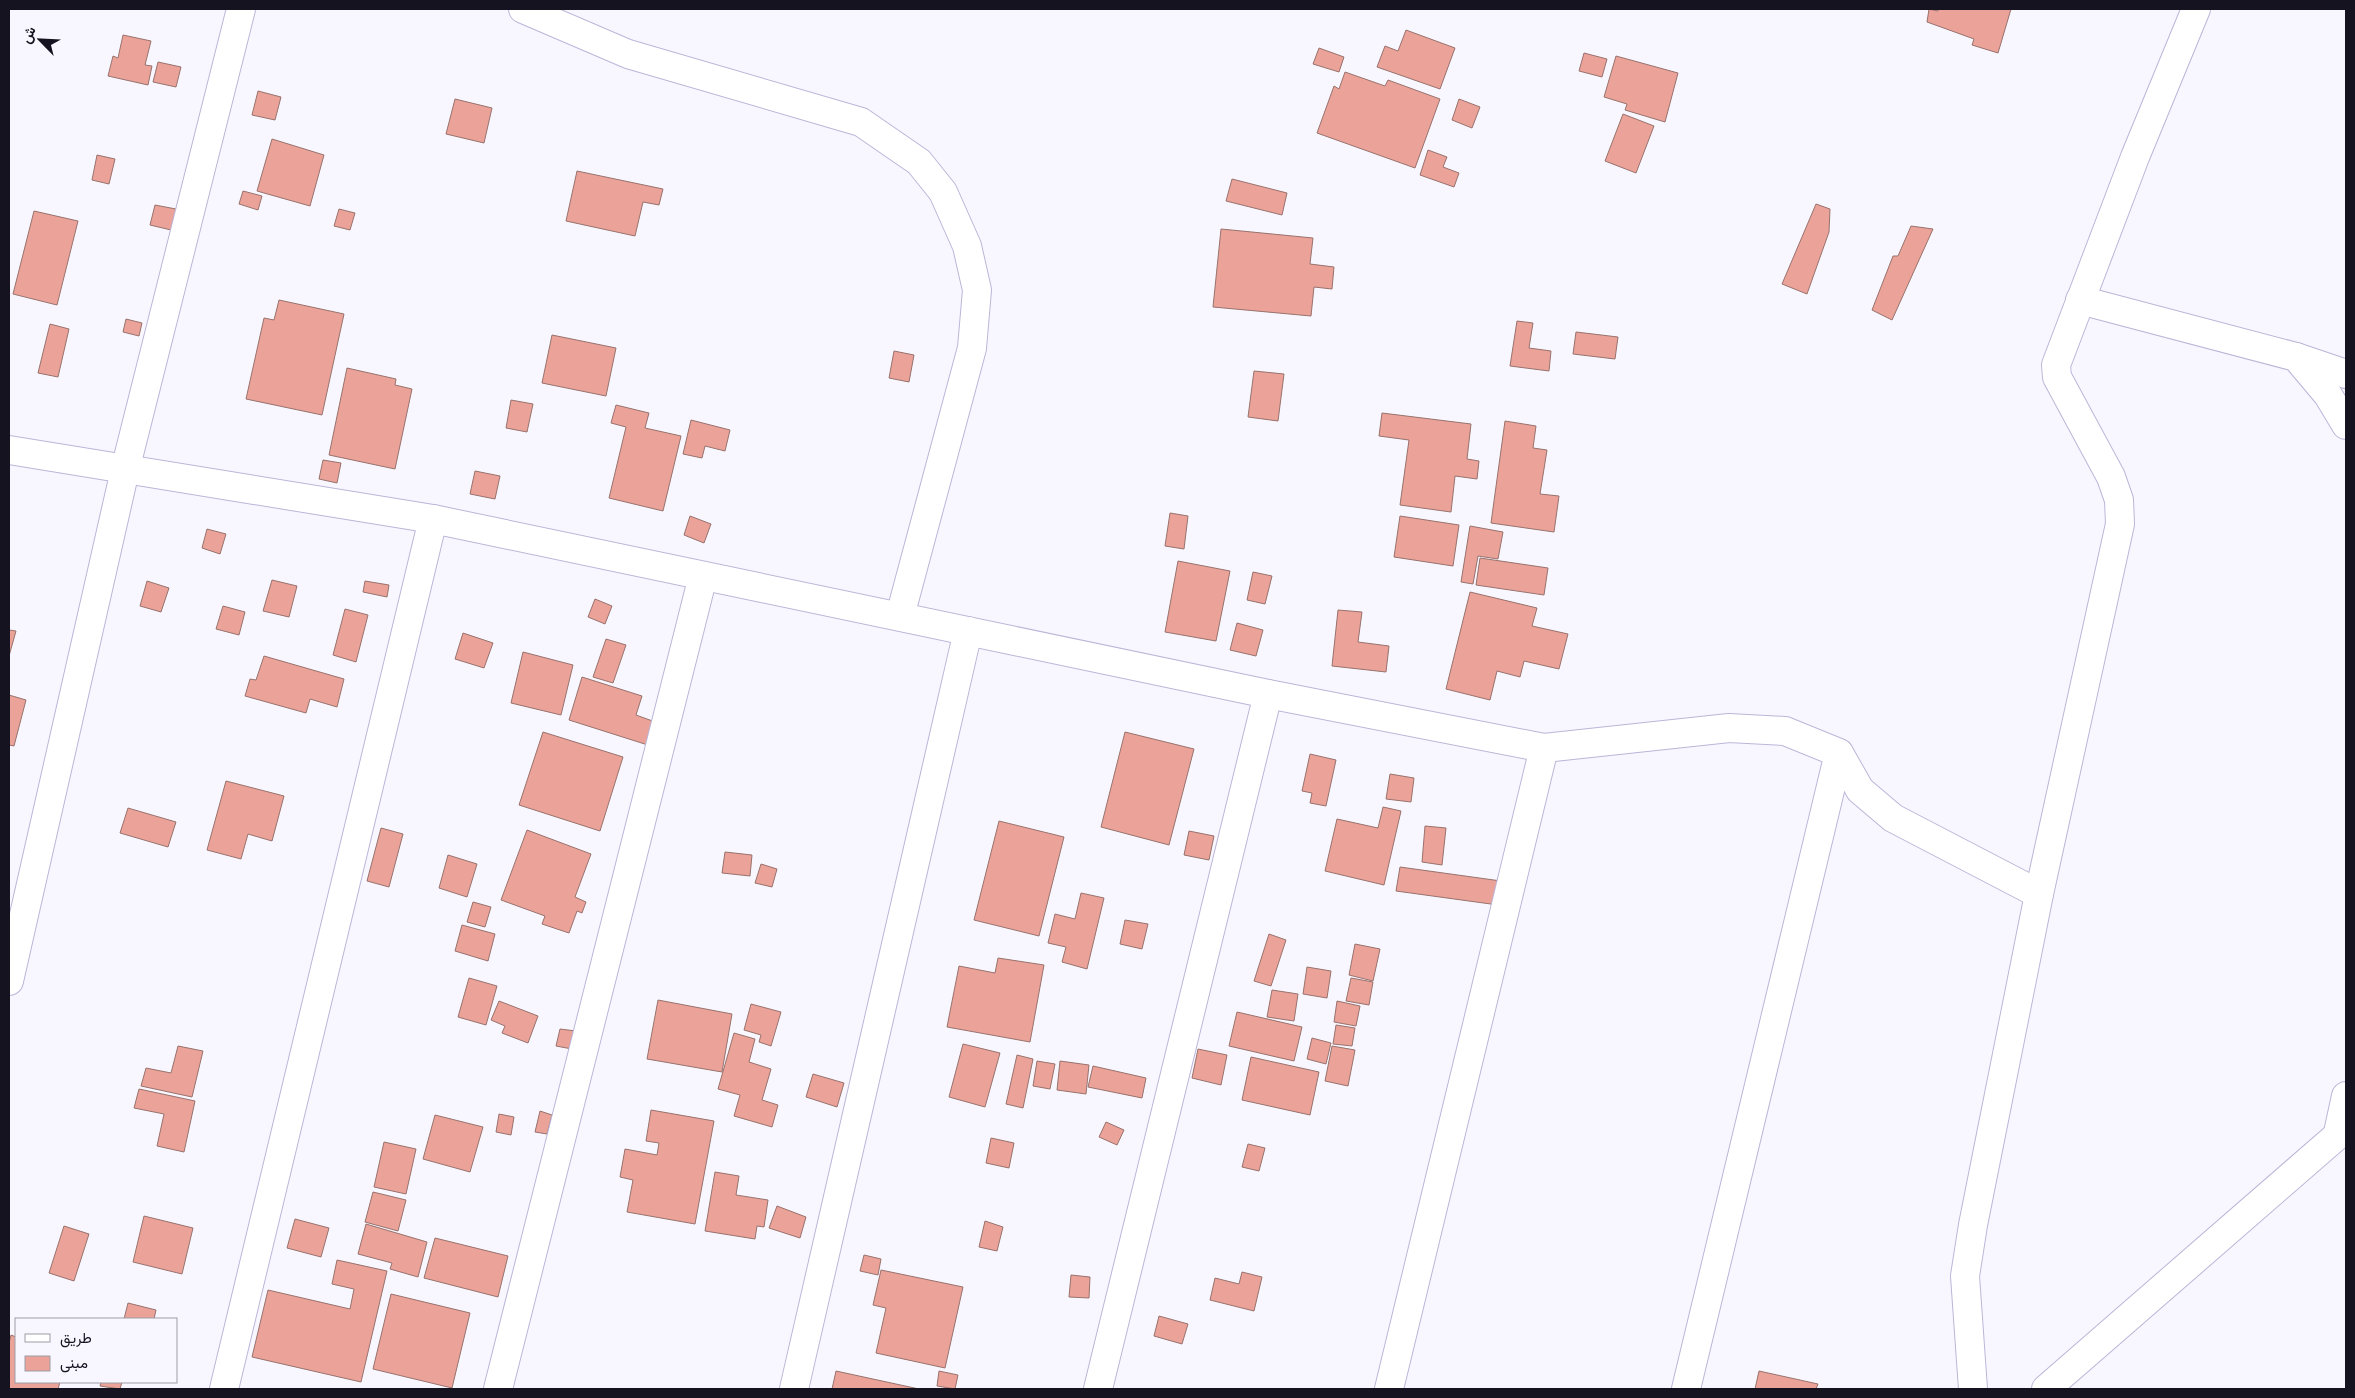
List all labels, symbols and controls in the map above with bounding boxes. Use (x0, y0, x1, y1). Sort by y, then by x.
north arrow (15, 15, 65, 65)
text: ش (17, 24, 40, 46)
legend (15, 1318, 178, 1383)
text: طريق (60, 1329, 92, 1348)
text: مبنى (60, 1354, 88, 1373)

